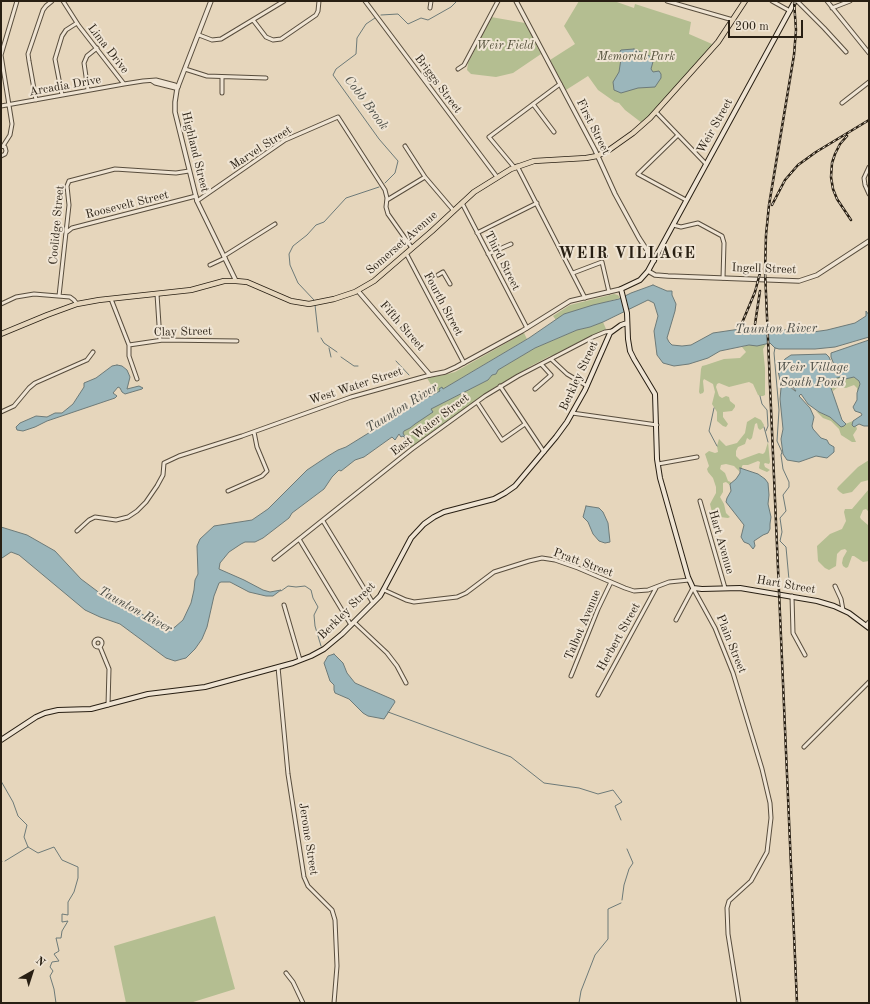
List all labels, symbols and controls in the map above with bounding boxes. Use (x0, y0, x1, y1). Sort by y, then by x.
scale bar (730, 12, 805, 38)
street label: Lima Drive (84, 21, 132, 77)
text: 200 m (735, 21, 769, 33)
park label: Weir Field (476, 39, 534, 53)
park label: Memorial Park (597, 50, 675, 64)
street label: Briggs Street (411, 52, 465, 116)
street label: Arcadia Drive (28, 73, 102, 99)
water label: Cobb Brook (341, 73, 391, 133)
street label: Weir Street (694, 96, 736, 156)
street label: First Street (573, 97, 613, 157)
street label: Highland Street (178, 110, 212, 194)
street label: Marvel Street (227, 123, 295, 173)
street label: Coolidge Street (46, 185, 68, 265)
street label: Roosevelt Street (84, 188, 170, 222)
street label: Somerset Avenue (363, 208, 441, 278)
street label: Third Street (481, 229, 523, 293)
district label: WEIR VILLAGE (558, 244, 696, 264)
street label: Ingell Street (731, 261, 797, 277)
street label: Fourth Street (420, 270, 466, 338)
street label: Fifth Street (376, 298, 428, 354)
water label: Taunton River (735, 320, 817, 338)
street label: Clay Street (154, 324, 212, 340)
street label: Berkley Street (557, 339, 601, 413)
water label: Weir Village South Pond (776, 360, 848, 391)
street label: West Water Street (307, 364, 405, 408)
water label: Taunton River (363, 380, 441, 436)
street label: East Water Street (388, 391, 472, 459)
street label: Hart Avenue (705, 508, 737, 576)
street label: Pratt Street (551, 546, 615, 580)
street label: Hart Street (755, 573, 817, 597)
street label: Berkley Street (315, 579, 379, 643)
water label: Taunton River (95, 583, 175, 637)
street label: Talbot Avenue (562, 588, 604, 662)
street label: Herbert Street (594, 600, 644, 674)
street label: Plain Street (713, 612, 749, 676)
street label: Jerome Street (295, 802, 321, 876)
north arrow (12, 952, 52, 992)
text: N (33, 955, 47, 969)

